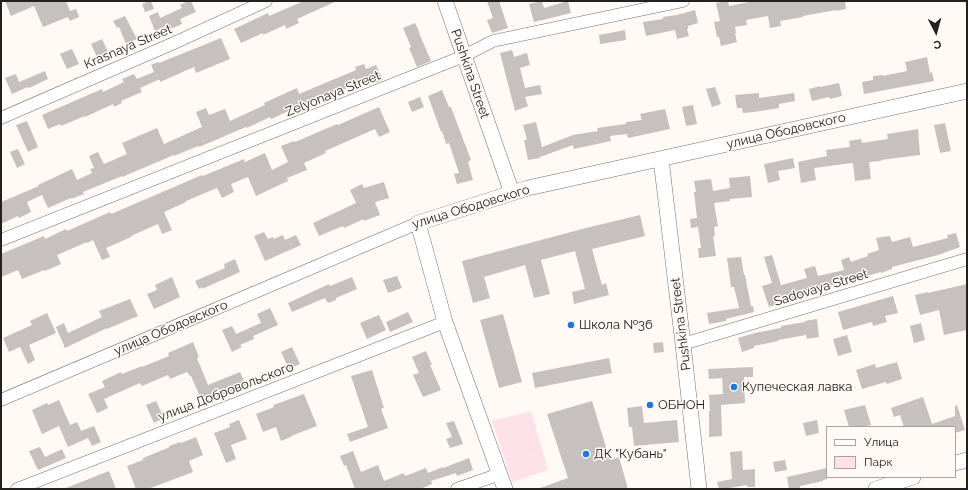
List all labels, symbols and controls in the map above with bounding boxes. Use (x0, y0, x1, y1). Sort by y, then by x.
north arrow (916, 12, 956, 52)
street label: Krasnaya Street (82, 21, 174, 73)
street label: Pushkina Street (447, 27, 493, 121)
text: С (933, 38, 942, 51)
street label: Zelyonaya Street (283, 68, 383, 120)
street label: улица Ободовского (725, 110, 847, 152)
street label: улица Ободовского (410, 182, 532, 232)
street label: Sadovaya Street (772, 266, 870, 310)
street label: Pushkina Street (668, 277, 694, 371)
street label: улица Ободовского (112, 297, 230, 359)
place label: Школа №36 (579, 317, 653, 333)
marker: Школа №36 (566, 320, 576, 330)
street label: улица Добровольского (156, 359, 296, 425)
place label: Купеческая лавка (742, 379, 852, 395)
marker: Купеческая лавка (729, 382, 739, 392)
place label: ОБНОН (658, 397, 705, 413)
marker: ОБНОН (645, 400, 655, 410)
legend (826, 426, 956, 478)
text: Улица (864, 435, 899, 449)
place label: ДК "Кубань" (594, 446, 667, 462)
marker: ДК "Кубань" (581, 449, 591, 459)
text: Парк (864, 455, 893, 469)

